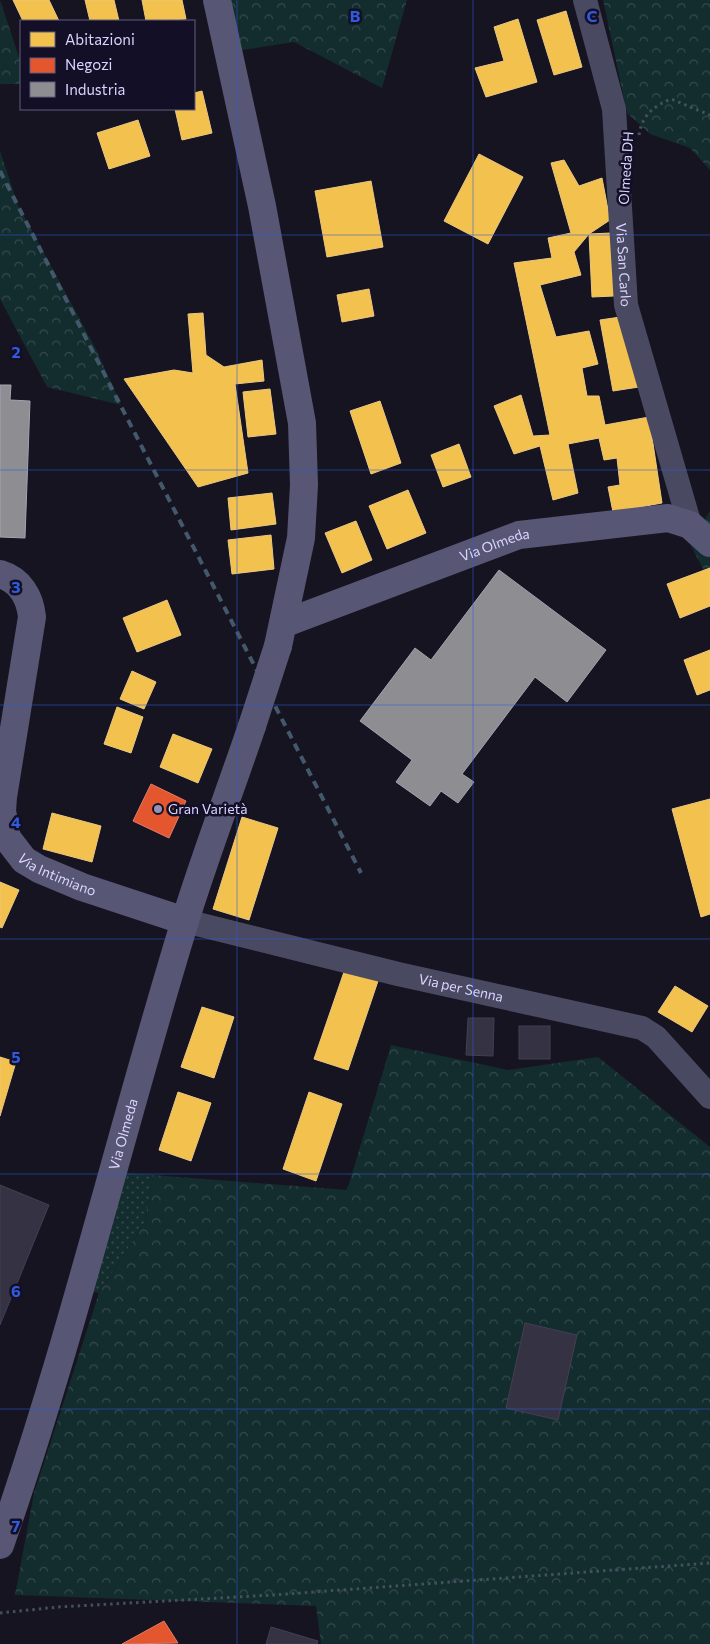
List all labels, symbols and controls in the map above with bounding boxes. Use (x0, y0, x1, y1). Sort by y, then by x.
text: B (350, 6, 361, 25)
text: C (587, 6, 598, 25)
legend (20, 20, 195, 110)
text: Abitazioni (65, 30, 135, 48)
text: Negozi (65, 55, 112, 73)
text: Industria (65, 80, 125, 98)
street label: Olmeda DH (614, 131, 637, 205)
street label: Via San Carlo (613, 222, 635, 307)
text: 2 (11, 342, 21, 361)
street label: Via Olmeda (457, 525, 530, 565)
text: 3 (11, 577, 21, 596)
place label: Gran Varietà (168, 800, 247, 817)
marker: Gran Varietà (152, 803, 164, 815)
text: 4 (11, 812, 21, 831)
street label: Via Intimiano (14, 850, 98, 899)
street label: Via per Senna (417, 970, 505, 1005)
text: 5 (11, 1047, 21, 1066)
street label: Via Olmeda (105, 1096, 141, 1172)
text: 6 (11, 1281, 21, 1300)
text: 7 (12, 1516, 21, 1535)

